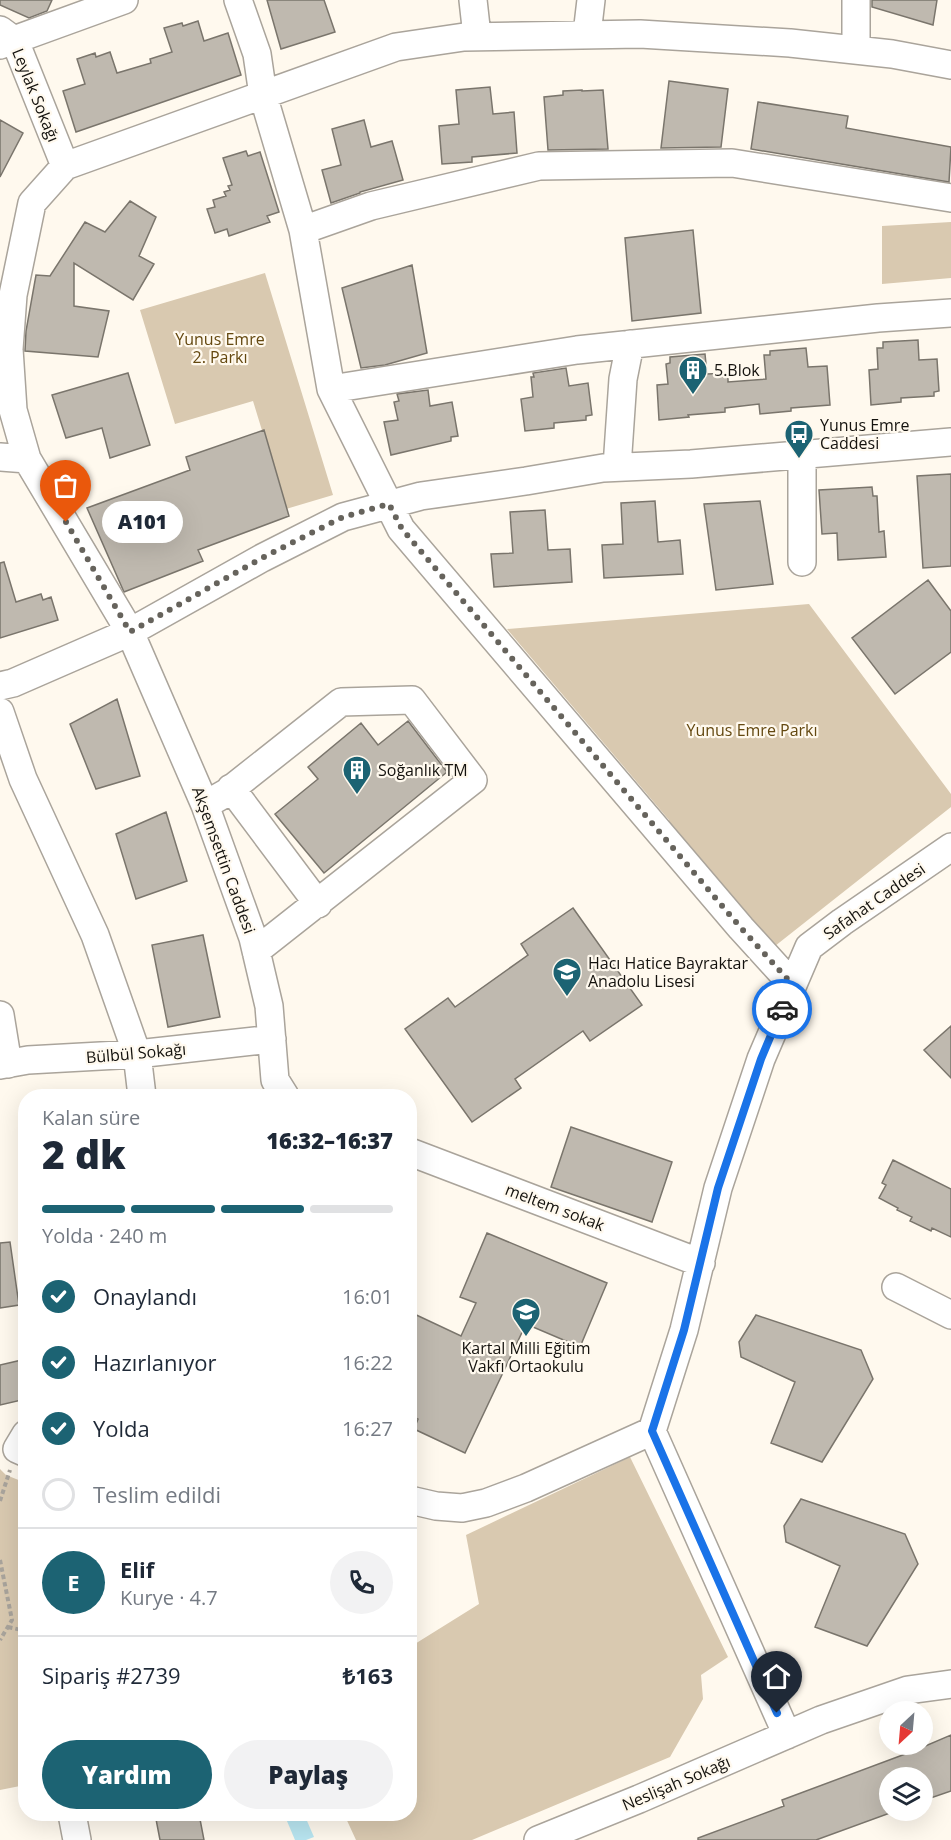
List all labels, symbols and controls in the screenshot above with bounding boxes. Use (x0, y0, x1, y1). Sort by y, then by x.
street label: Leylak Sokağı (7, 45, 65, 145)
park label: Yunus Emre 2. Parkı (175, 328, 265, 368)
building icon: 5.Blok (677, 354, 709, 396)
place label: 5.Blok (714, 359, 760, 381)
place label: Yunus Emre Caddesi (820, 414, 909, 454)
bus stop icon: Yunus Emre Caddesi (783, 418, 815, 460)
pin (40, 460, 91, 522)
icon: bag (49, 469, 82, 502)
callout: A101 (102, 501, 183, 543)
text: A101 (118, 508, 167, 535)
park label: Yunus Emre Parkı (686, 719, 818, 741)
building icon: Soğanlık TM (341, 754, 373, 796)
place label: Soğanlık TM (378, 759, 468, 781)
street label: Akşemsettin Caddesi (187, 783, 261, 937)
street label: Safahat Caddesi (819, 858, 929, 944)
place label: Hacı Hatice Bayraktar Anadolu Lisesi (588, 952, 748, 992)
school or university icon: Hacı Hatice Bayraktar Anadolu Lisesi (551, 956, 583, 998)
courier (752, 979, 812, 1039)
icon: car (766, 993, 799, 1026)
street label: Bülbül Sokağı (85, 1038, 187, 1068)
text: Kalan süre (42, 1104, 140, 1131)
text: 16:32–16:37 (266, 1125, 393, 1155)
text: 2 dk (42, 1127, 126, 1180)
street label: meltem sokak (502, 1178, 608, 1236)
text: Yolda · 240 m (42, 1222, 167, 1249)
icon: check (42, 1280, 75, 1313)
text: Onaylandı (93, 1281, 197, 1311)
text: 16:01 (342, 1283, 393, 1310)
school or university icon: Kartal Milli Eğitim Vakfı Ortaokulu (510, 1296, 542, 1338)
place label: Kartal Milli Eğitim Vakfı Ortaokulu (462, 1337, 590, 1377)
icon: check (42, 1346, 75, 1379)
text: Hazırlanıyor (93, 1347, 216, 1377)
text: 16:22 (342, 1349, 393, 1376)
icon: check (42, 1412, 75, 1445)
text: Yolda (93, 1413, 150, 1443)
text: 16:27 (342, 1415, 393, 1442)
text: Teslim edildi (93, 1479, 221, 1509)
button: phone (330, 1551, 393, 1614)
text: Elif (120, 1554, 154, 1584)
text: E (67, 1567, 80, 1597)
text: Kurye · 4.7 (120, 1584, 218, 1611)
pin (751, 1651, 802, 1713)
text: Sipariş #2739 (42, 1660, 181, 1690)
text: ₺163 (343, 1660, 393, 1690)
icon: home (760, 1660, 793, 1693)
north arrow (879, 1701, 933, 1755)
map controls (879, 1701, 933, 1821)
button: Yardım (42, 1740, 212, 1809)
button: Paylaş (224, 1740, 393, 1809)
street label: Neslişah Sokağı (618, 1750, 734, 1816)
button: layers (879, 1767, 933, 1821)

